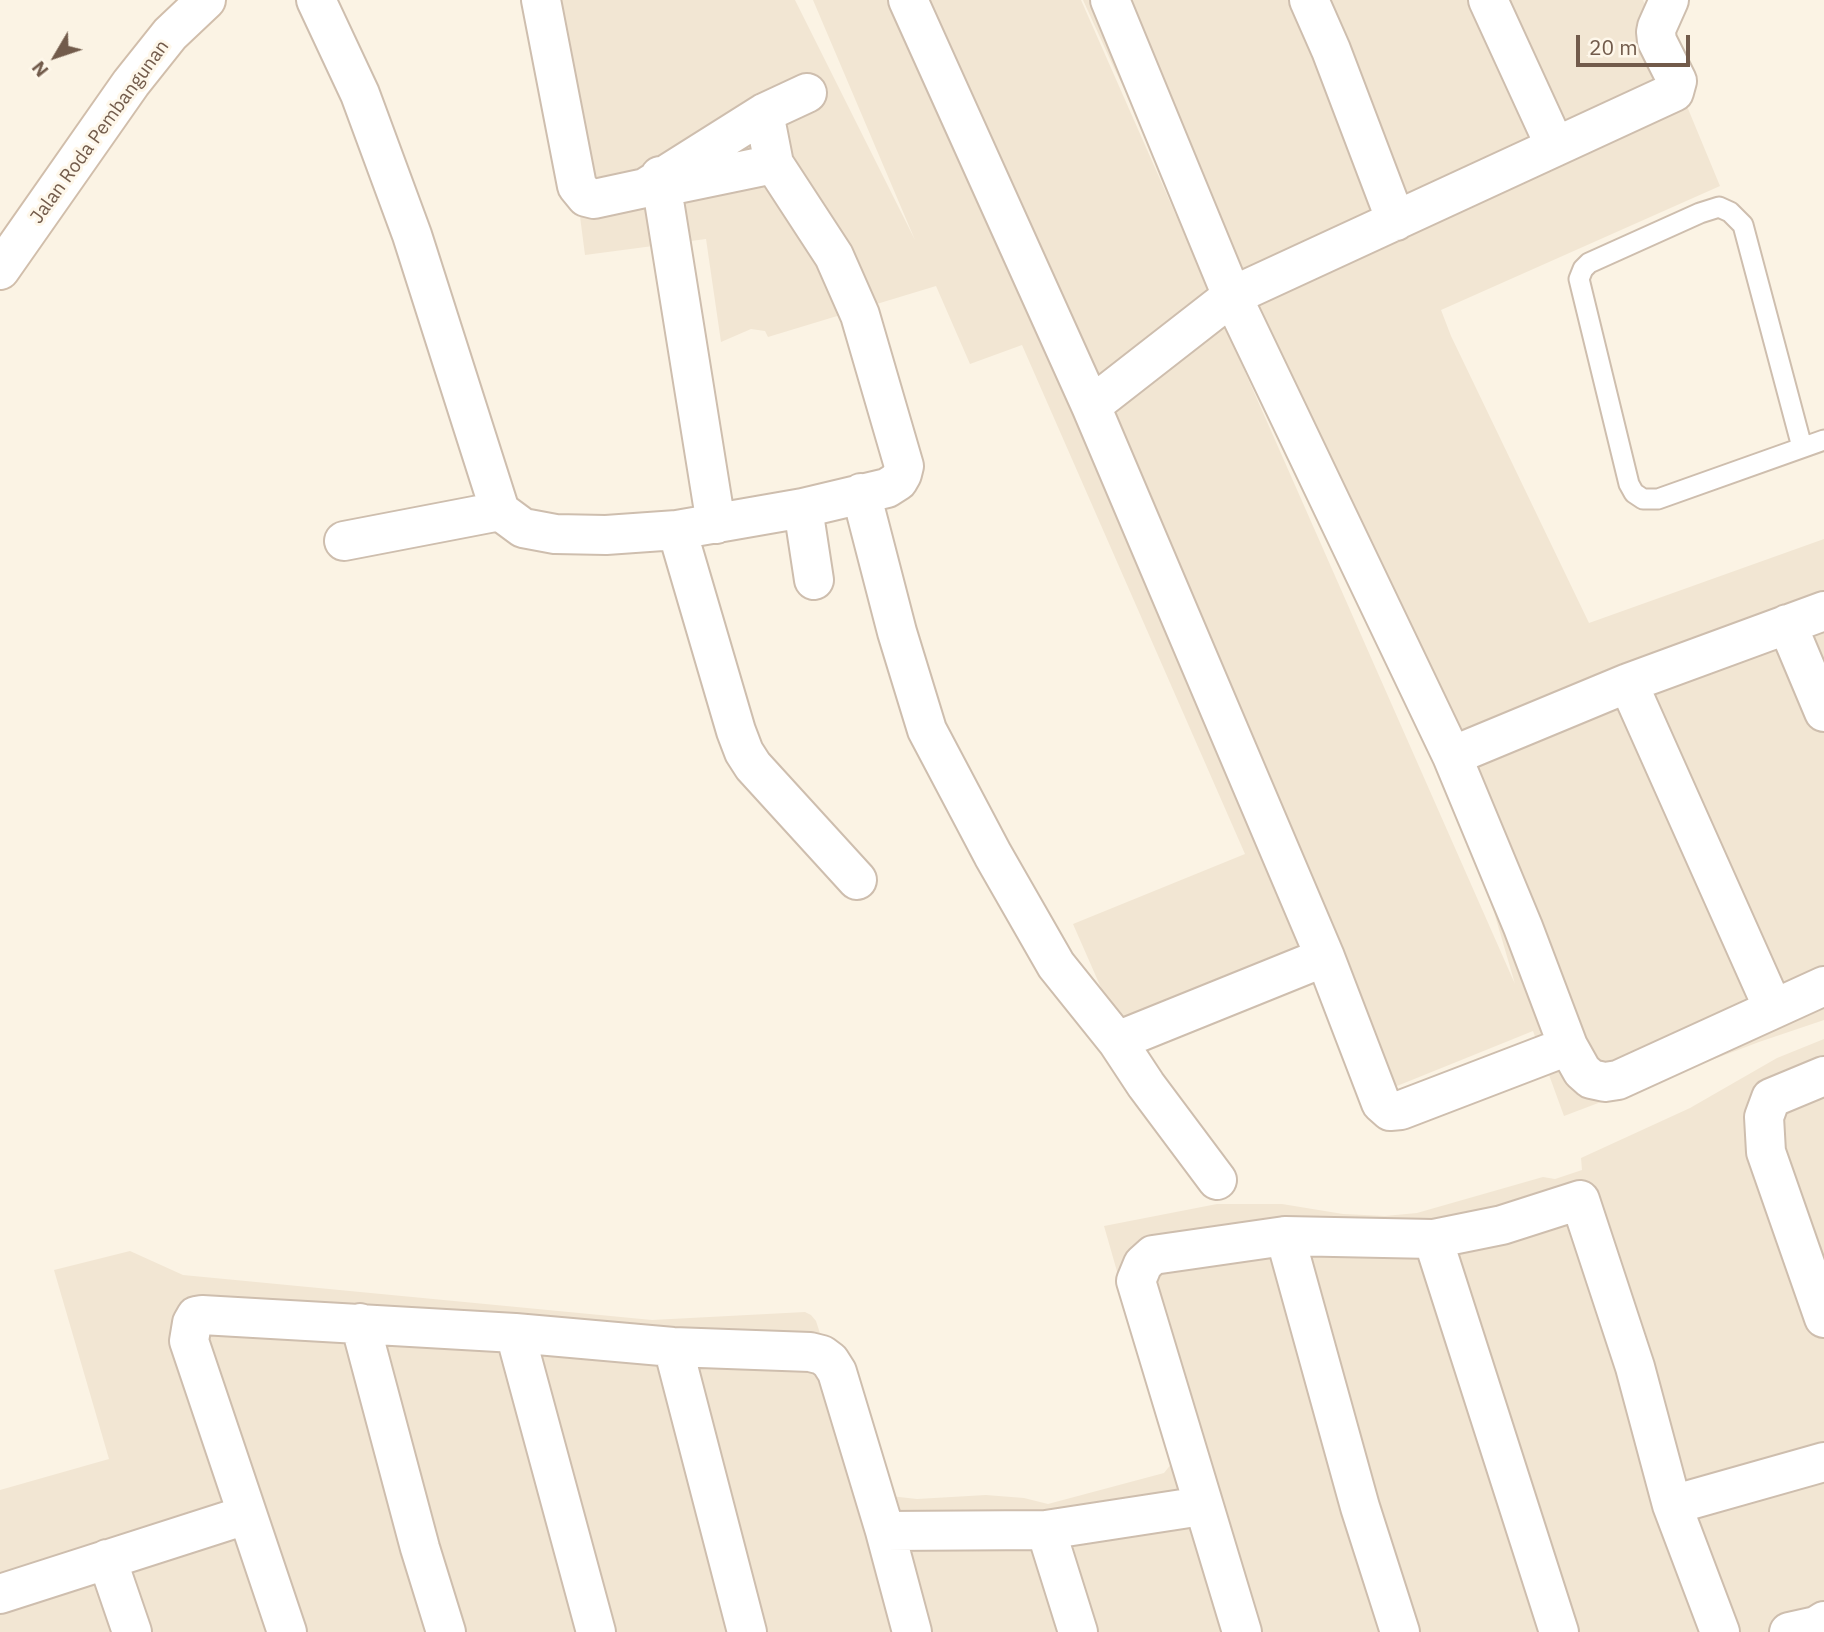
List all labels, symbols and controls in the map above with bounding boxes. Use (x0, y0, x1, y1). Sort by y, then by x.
north arrow (21, 21, 91, 91)
scale bar (1579, 21, 1693, 65)
text: 20 m (1589, 33, 1638, 61)
street label: Jalan Roda Pembangunan (26, 36, 174, 228)
text: N (26, 56, 53, 82)

